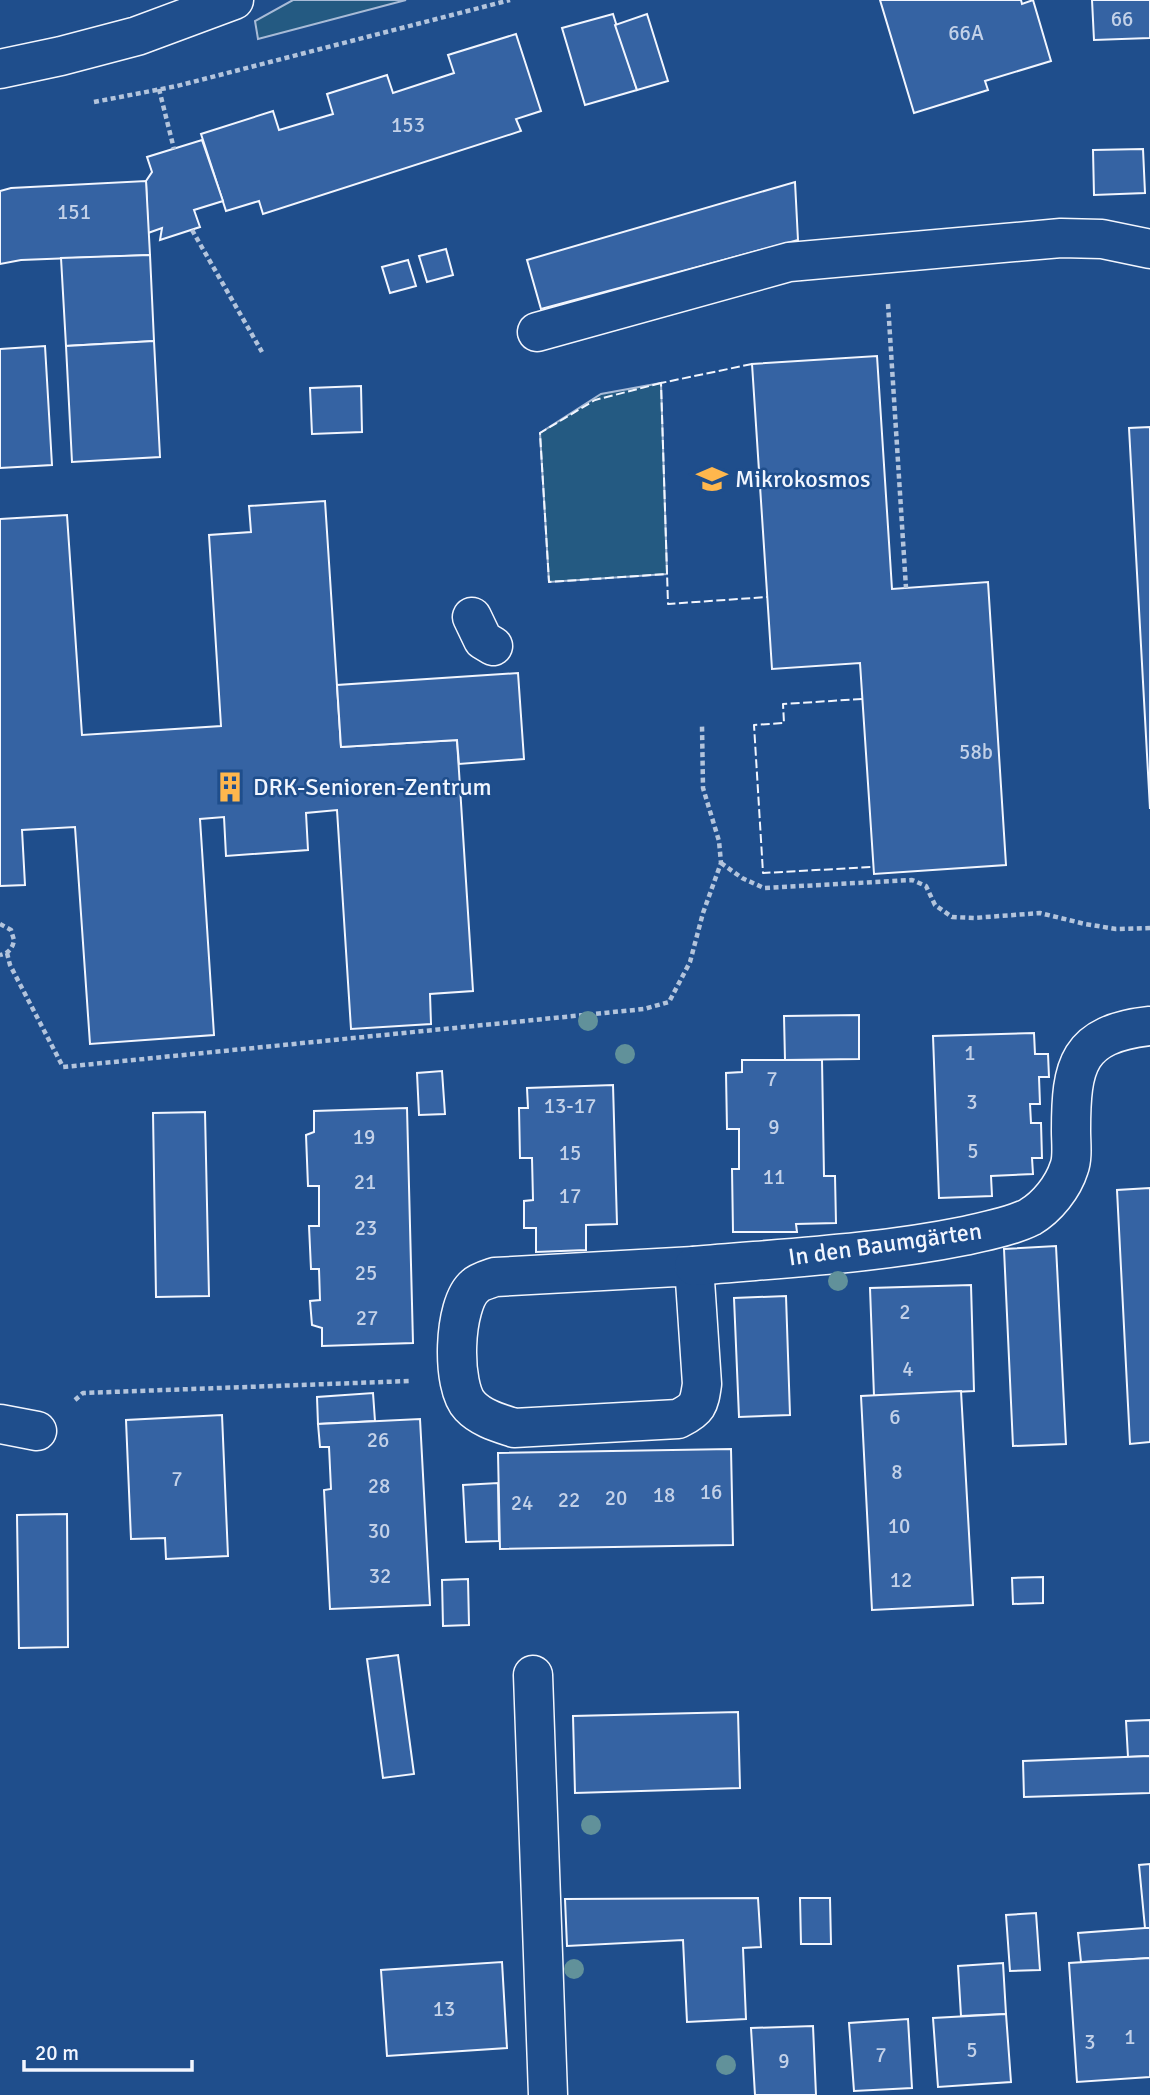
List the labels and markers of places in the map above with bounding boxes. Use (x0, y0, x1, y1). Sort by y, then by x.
school or university icon: Mikrokosmos (695, 462, 729, 496)
place label: Mikrokosmos (735, 464, 870, 494)
building icon: DRK-Senioren-Zentrum (213, 770, 247, 804)
place label: DRK-Senioren-Zentrum (253, 772, 492, 802)

